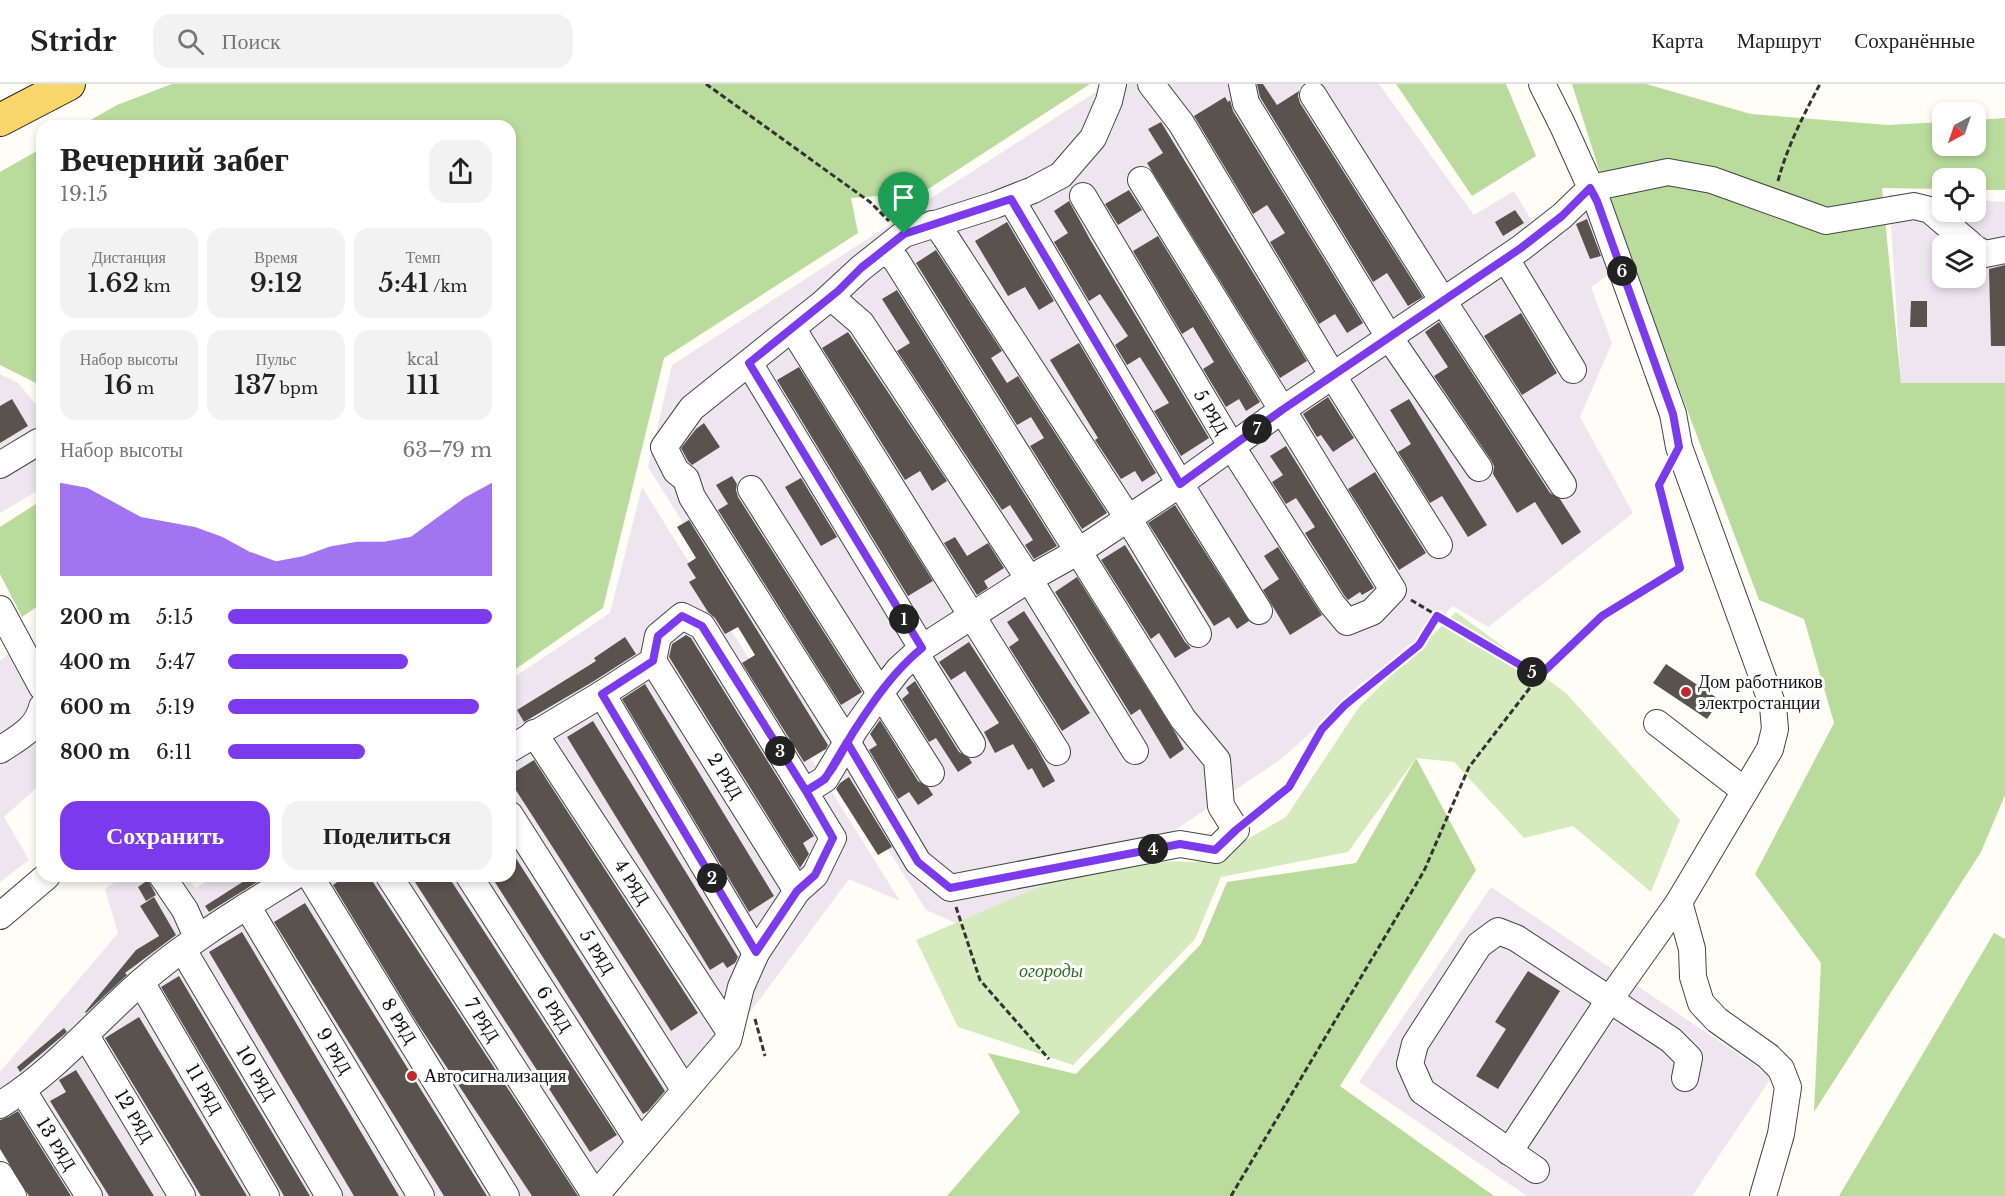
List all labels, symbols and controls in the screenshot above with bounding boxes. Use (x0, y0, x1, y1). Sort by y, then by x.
search box (153, 14, 573, 68)
text: Stridr (30, 24, 117, 59)
icon: search (174, 25, 207, 58)
text: Поиск (222, 28, 281, 55)
text: Карта (1652, 28, 1704, 54)
text: Маршрут (1737, 28, 1821, 54)
text: Сохранённые (1854, 28, 1975, 54)
north arrow (1932, 102, 1986, 156)
map controls (1932, 102, 1986, 288)
text: Вечерний забег (60, 139, 289, 180)
button: share (429, 140, 492, 203)
button: locate (1932, 168, 1986, 222)
pin (878, 172, 929, 234)
icon: arrive (887, 181, 920, 214)
text: 19:15 (60, 182, 108, 206)
button: layers (1932, 234, 1986, 288)
text: Дистанция (92, 247, 166, 267)
text: Время (254, 247, 298, 267)
text: Темп (406, 247, 440, 267)
pin: 6 (1607, 256, 1637, 286)
text: 6 (1617, 261, 1627, 281)
text: 1.62 (87, 267, 139, 299)
text: 9:12 (250, 267, 302, 299)
text: 5:41 (379, 267, 429, 299)
text: km (139, 276, 171, 296)
text: /km (429, 276, 468, 296)
text: Набор высоты (80, 349, 178, 369)
text: Пульс (255, 349, 297, 369)
text: kcal (407, 349, 439, 369)
text: 16 (104, 369, 132, 401)
text: 137 (234, 369, 275, 401)
text: 111 (406, 369, 440, 401)
text: m (132, 378, 154, 398)
text: bpm (275, 378, 318, 398)
street label: 5 РЯД (1189, 386, 1233, 438)
pin: 7 (1242, 414, 1272, 444)
text: 7 (1253, 419, 1261, 439)
text: Набор высоты (60, 438, 183, 462)
text: 63–79 m (402, 438, 492, 462)
pin: 1 (889, 604, 919, 634)
text: 200 m (60, 605, 131, 629)
text: 5:15 (156, 605, 193, 629)
text: 1 (901, 609, 907, 629)
text: 400 m (60, 650, 131, 674)
text: 5:47 (156, 650, 195, 674)
pin: 5 (1517, 657, 1547, 687)
text: 5 (1527, 662, 1537, 682)
place label: Дом работников электростанции (1698, 671, 1823, 714)
marker: Дом работников электростанции (1679, 685, 1693, 699)
text: 600 m (60, 695, 131, 719)
text: 5:19 (156, 695, 195, 719)
pin: 3 (765, 736, 795, 766)
text: 800 m (60, 740, 130, 764)
text: 6:11 (156, 740, 192, 764)
text: 3 (775, 741, 785, 761)
street label: 2 РЯД (703, 749, 747, 803)
button: Сохранить (60, 801, 270, 870)
button: Поделиться (282, 801, 492, 870)
pin: 4 (1138, 834, 1168, 864)
text: 4 (1148, 839, 1158, 859)
street label: 4 РЯД (609, 856, 655, 908)
pin: 2 (697, 863, 727, 893)
text: 2 (707, 868, 717, 888)
street label: 5 РЯД (575, 926, 619, 978)
park label: огороды (1019, 960, 1083, 982)
street label: 6 РЯД (531, 982, 577, 1036)
street label: 8 РЯД (377, 994, 421, 1048)
street label: 7 РЯД (460, 994, 504, 1046)
street label: 9 РЯД (312, 1024, 356, 1078)
street label: 10 РЯД (231, 1042, 281, 1104)
street label: 11 РЯД (181, 1060, 227, 1118)
place label: Автосигнализация (424, 1065, 566, 1087)
marker: Автосигнализация (405, 1069, 419, 1083)
street label: 12 РЯД (110, 1086, 158, 1146)
street label: 13 РЯД (31, 1114, 81, 1174)

